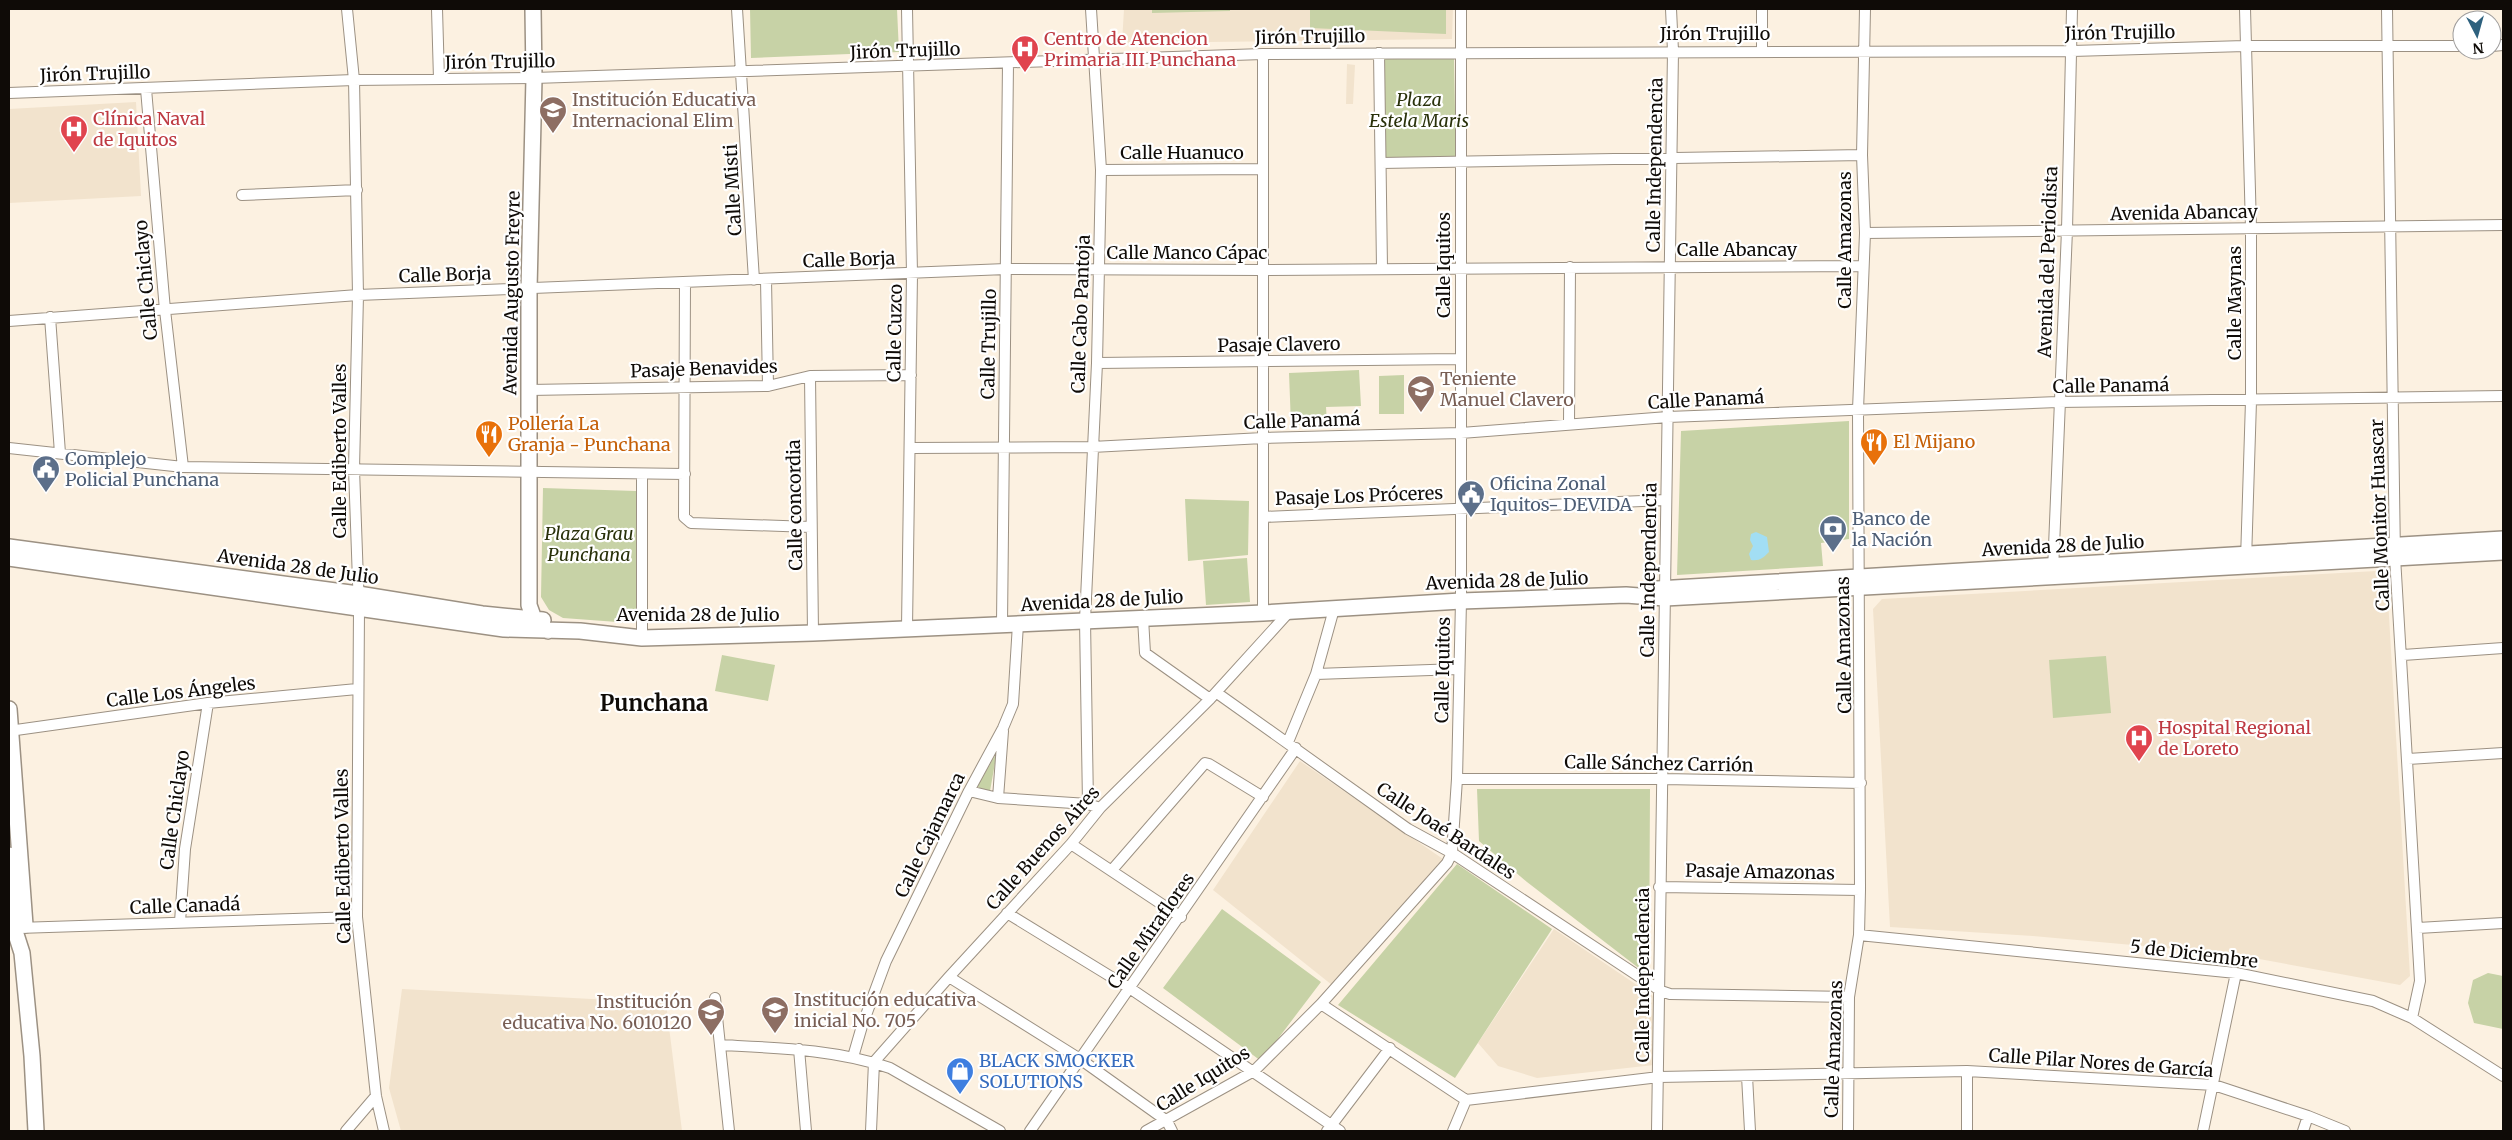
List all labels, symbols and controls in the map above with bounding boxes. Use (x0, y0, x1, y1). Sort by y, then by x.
north arrow (2452, 10, 2502, 60)
street label: Jirón Trujillo (2064, 20, 2175, 45)
street label: Jirón Trujillo (1659, 22, 1770, 45)
street label: Jirón Trujillo (1254, 24, 1365, 49)
place label: Centro de Atencion Primaria III Punchana (1044, 27, 1236, 71)
hospital icon: Centro de Atencion Primaria III Punchana (1010, 34, 1040, 73)
street label: Jirón Trujillo (848, 37, 961, 64)
text: N (2472, 38, 2485, 57)
street label: Jirón Trujillo (444, 49, 555, 74)
street label: Jirón Trujillo (38, 60, 151, 87)
street label: Calle Independencia (1641, 77, 1668, 253)
place label: Institución Educativa Internacional Elim (572, 88, 757, 132)
park label: Plaza Estela Maris (1369, 88, 1469, 132)
school or university icon: Institución Educativa Internacional Elim (538, 95, 568, 134)
place label: Clínica Naval de Iquitos (93, 107, 206, 151)
hospital icon: Clínica Naval de Iquitos (59, 114, 89, 153)
street label: Calle Huanuco (1120, 141, 1244, 164)
street label: Calle Misti (719, 143, 746, 237)
street label: Avenida del Periodista (2033, 165, 2062, 359)
street label: Calle Amazonas (1833, 171, 1856, 309)
street label: Avenida Augusto Freyre (498, 191, 525, 396)
street label: Avenida Abancay (2109, 200, 2258, 225)
street label: Calle Iquitos (1432, 212, 1455, 318)
street label: Calle Chiclayo (129, 219, 162, 341)
street label: Calle Cabo Pantoja (1066, 234, 1095, 394)
street label: Calle Abancay (1677, 238, 1798, 261)
street label: Calle Manco Cápac (1107, 241, 1267, 264)
street label: Calle Borja (802, 246, 896, 273)
street label: Calle Maynas (2223, 246, 2246, 360)
street label: Calle Borja (398, 261, 492, 288)
street label: Calle Cuzco (882, 284, 907, 382)
street label: Calle Trujillo (976, 288, 1001, 400)
street label: Pasaje Clavero (1217, 332, 1341, 357)
street label: Pasaje Benavides (630, 354, 778, 383)
street label: Calle Ediberto Valles (328, 363, 351, 539)
place label: Teniente Manuel Clavero (1440, 367, 1574, 411)
street label: Calle Panamá (2053, 373, 2170, 398)
school or university icon: Teniente Manuel Clavero (1406, 374, 1436, 413)
street label: Calle Panamá (1647, 385, 1765, 414)
street label: Calle Panamá (1243, 407, 1361, 434)
place label: Pollería La Granja - Punchana (508, 412, 671, 456)
restaurant icon: Pollería La Granja - Punchana (474, 419, 504, 458)
street label: Calle Monitor Huascar (2365, 419, 2394, 611)
restaurant icon: El Mijano (1859, 427, 1889, 466)
place label: El Mijano (1893, 430, 1975, 453)
street label: Calle concordia (782, 439, 807, 571)
place label: Complejo Policial Punchana (65, 447, 220, 491)
public building icon: Complejo Policial Punchana (31, 454, 61, 493)
place label: Oficina Zonal Iquitos- DEVIDA (1490, 472, 1633, 516)
public building icon: Oficina Zonal Iquitos- DEVIDA (1456, 479, 1486, 518)
street label: Pasaje Los Próceres (1275, 481, 1444, 510)
street label: Calle Independencia (1635, 482, 1662, 658)
place label: Banco de la Nación (1852, 507, 1932, 551)
bank icon: Banco de la Nación (1818, 514, 1848, 553)
park label: Plaza Grau Punchana (545, 522, 633, 566)
street label: Avenida 28 de Julio (1980, 530, 2145, 561)
street label: Avenida 28 de Julio (215, 544, 380, 589)
street label: Avenida 28 de Julio (1424, 566, 1589, 595)
street label: Calle Amazonas (1831, 576, 1856, 714)
street label: Avenida 28 de Julio (1019, 585, 1184, 616)
street label: Avenida 28 de Julio (616, 603, 779, 626)
street label: Calle Iquitos (1430, 617, 1455, 723)
street label: Calle Los Ángeles (105, 671, 257, 712)
district label: Punchana (600, 689, 708, 717)
place label: Hospital Regional de Loreto (2158, 716, 2312, 760)
hospital icon: Hospital Regional de Loreto (2124, 723, 2154, 762)
street label: Calle Chiclayo (155, 749, 194, 871)
street label: Calle Sánchez Carrión (1564, 750, 1754, 777)
street label: Calle Ediberto Valles (329, 768, 356, 944)
street label: Calle Cajamarca (889, 768, 970, 901)
street label: Calle Joaé Bardales (1372, 777, 1520, 884)
street label: Calle Buenos Aires (981, 781, 1105, 915)
street label: Pasaje Amazonas (1685, 859, 1835, 884)
street label: Calle Miraflores (1102, 868, 1199, 993)
street label: Calle Independencia (1631, 887, 1654, 1062)
street label: Calle Canadá (129, 892, 241, 919)
street label: 5 de Diciembre (2129, 934, 2259, 973)
street label: Calle Amazonas (1820, 980, 1847, 1118)
place label: Institución educativa inicial No. 705 (794, 988, 977, 1032)
place label: Institución educativa No. 6010120 (503, 990, 692, 1034)
school or university icon: Institución educativa inicial No. 705 (760, 995, 790, 1034)
school or university icon: Institución educativa No. 6010120 (696, 997, 726, 1036)
street label: Calle Iquitos (1152, 1041, 1254, 1116)
street label: Calle Pilar Nores de García (1988, 1043, 2215, 1082)
place label: BLACK SMOCKER SOLUTIONS (979, 1049, 1135, 1093)
shop icon: BLACK SMOCKER SOLUTIONS (945, 1056, 975, 1095)

